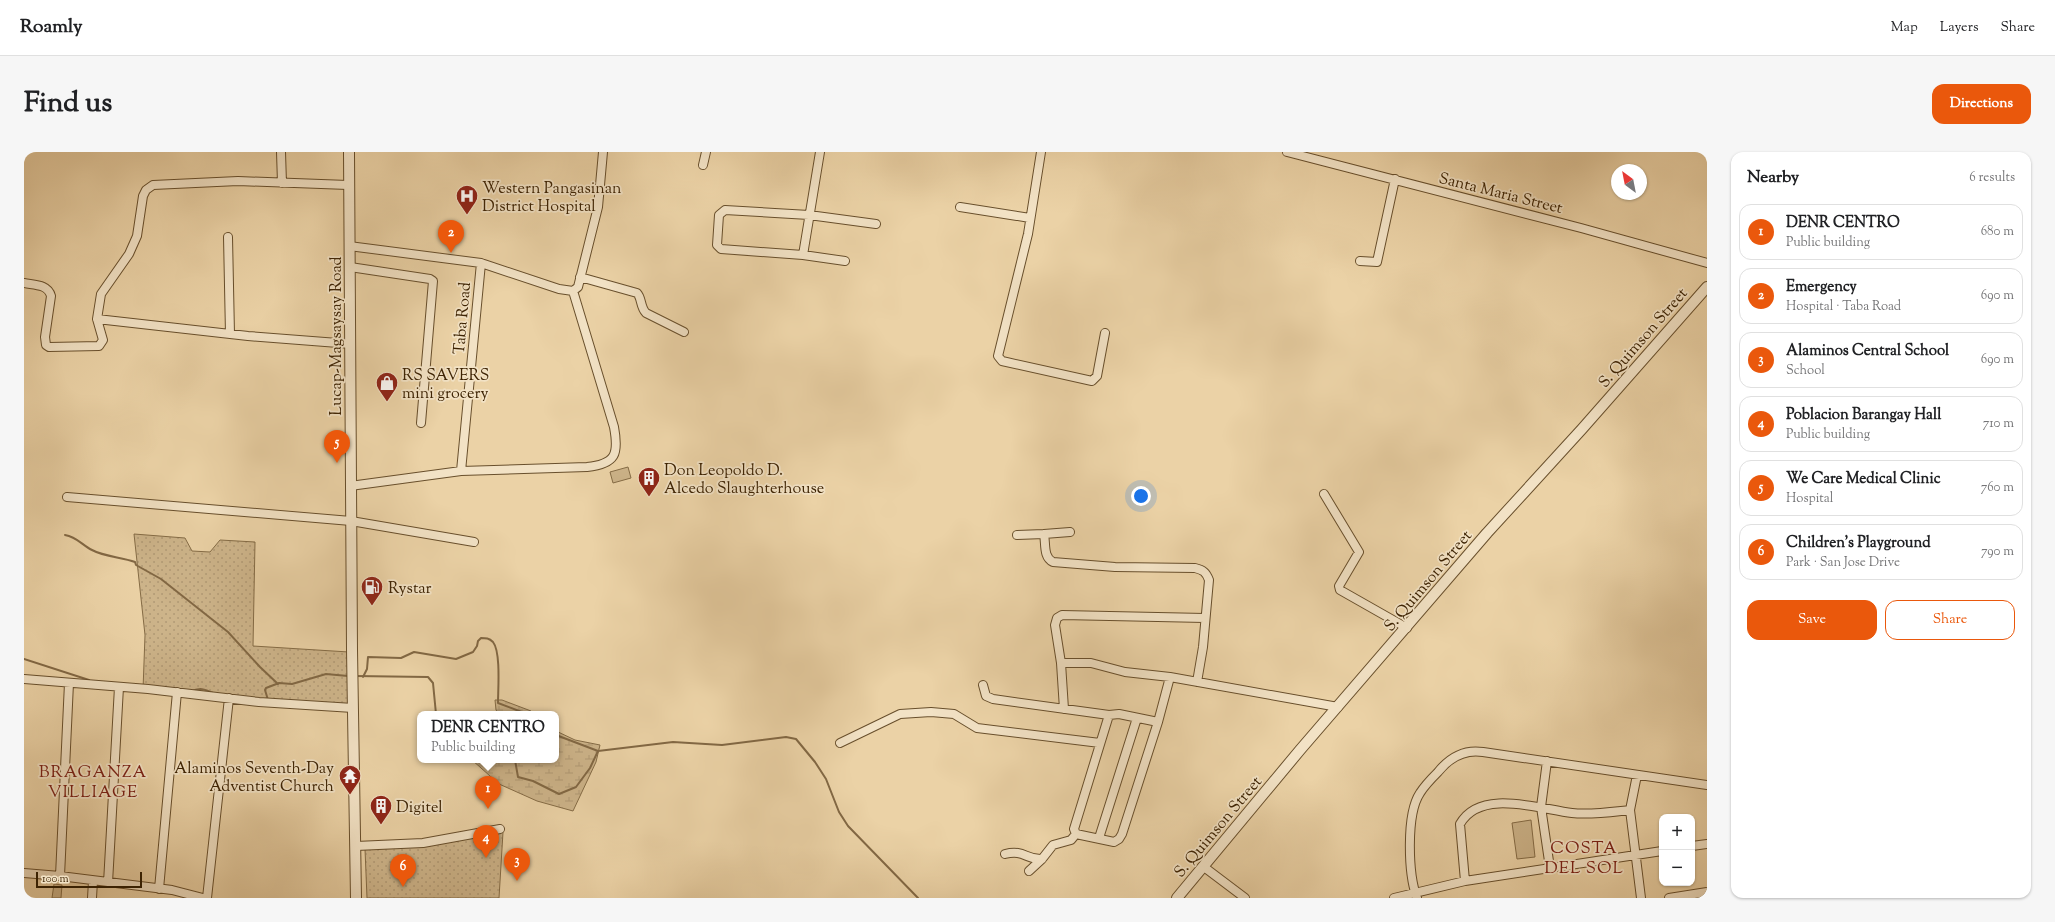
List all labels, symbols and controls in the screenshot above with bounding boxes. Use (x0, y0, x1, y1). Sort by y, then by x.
text: Roamly (20, 14, 83, 41)
text: Map (1891, 18, 1918, 38)
text: Layers (1940, 18, 1978, 38)
text: Share (2000, 18, 2035, 38)
text: Find us (24, 84, 112, 124)
button: Directions (1932, 84, 2031, 124)
north arrow (1611, 164, 1647, 200)
text: Nearby (1747, 166, 1799, 190)
street label: Santa Maria Street (1436, 168, 1565, 221)
text: 6 results (1969, 169, 2015, 187)
place label: Western Pangasinan District Hospital (482, 178, 622, 219)
hospital icon: Western Pangasinan District Hospital (454, 183, 480, 216)
text: DENR CENTRO (1786, 213, 1900, 234)
pin: 2 (438, 220, 464, 253)
text: 1 (1759, 223, 1763, 241)
text: 680 m (1981, 223, 2014, 241)
text: Public building (1786, 234, 1870, 252)
street label: Lucap-Magsaysay Road (326, 256, 349, 416)
text: Emergency (1786, 277, 1857, 298)
street label: Taba Road (449, 281, 478, 355)
street label: S. Quimson Street (1594, 283, 1694, 394)
text: 2 (1758, 287, 1764, 305)
text: 690 m (1981, 287, 2014, 305)
text: Hospital · Taba Road (1786, 298, 1901, 316)
text: Alaminos Central School (1786, 341, 1949, 362)
text: 3 (1758, 351, 1764, 369)
text: 690 m (1981, 351, 2014, 369)
text: School (1786, 362, 1825, 380)
place label: RS SAVERS mini grocery (402, 365, 489, 406)
shop icon: RS SAVERS mini grocery (374, 370, 400, 403)
text: Poblacion Barangay Hall (1786, 405, 1941, 426)
text: 4 (1758, 415, 1764, 433)
text: 710 m (1983, 415, 2014, 433)
text: Public building (1786, 426, 1870, 444)
pin: 5 (324, 430, 350, 463)
place label: Don Leopoldo D. Alcedo Slaughterhouse (664, 460, 824, 501)
building icon: Don Leopoldo D. Alcedo Slaughterhouse (636, 465, 662, 498)
text: We Care Medical Clinic (1786, 469, 1940, 490)
text: 5 (1759, 479, 1763, 497)
text: 760 m (1981, 479, 2014, 497)
your location (1131, 486, 1151, 506)
text: Hospital (1786, 490, 1833, 508)
street label: S. Quimson Street (1380, 525, 1479, 637)
text: Children's Playground (1786, 533, 1931, 554)
text: 6 (1758, 543, 1764, 561)
text: 790 m (1981, 543, 2014, 561)
text: Park · San Jose Drive (1786, 554, 1900, 572)
fuel station icon: Rystar (359, 574, 385, 607)
place label: Rystar (388, 578, 432, 601)
button: Save (1747, 600, 1877, 640)
button: Share (1885, 600, 2015, 640)
popup (417, 711, 559, 763)
text: DENR CENTRO (431, 718, 545, 739)
text: Public building (431, 739, 515, 757)
place label: Alaminos Seventh-Day Adventist Church (174, 758, 335, 799)
district label: BRAGANZA VILLIAGE (39, 761, 147, 805)
temple icon: Alaminos Seventh-Day Adventist Church (337, 763, 363, 796)
street label: S. Quimson Street (1170, 771, 1269, 883)
pin: 1 (475, 776, 501, 809)
building icon: Digitel (368, 793, 394, 826)
place label: Digitel (396, 797, 443, 820)
map controls (1659, 814, 1695, 886)
button: + (1659, 814, 1695, 850)
pin: 4 (473, 825, 499, 858)
district label: COSTA DEL SOL (1544, 837, 1624, 881)
pin: 3 (504, 848, 530, 881)
button: − (1659, 850, 1695, 886)
pin: 6 (390, 854, 416, 887)
scale bar (36, 870, 142, 889)
text: 100 m (42, 871, 69, 887)

